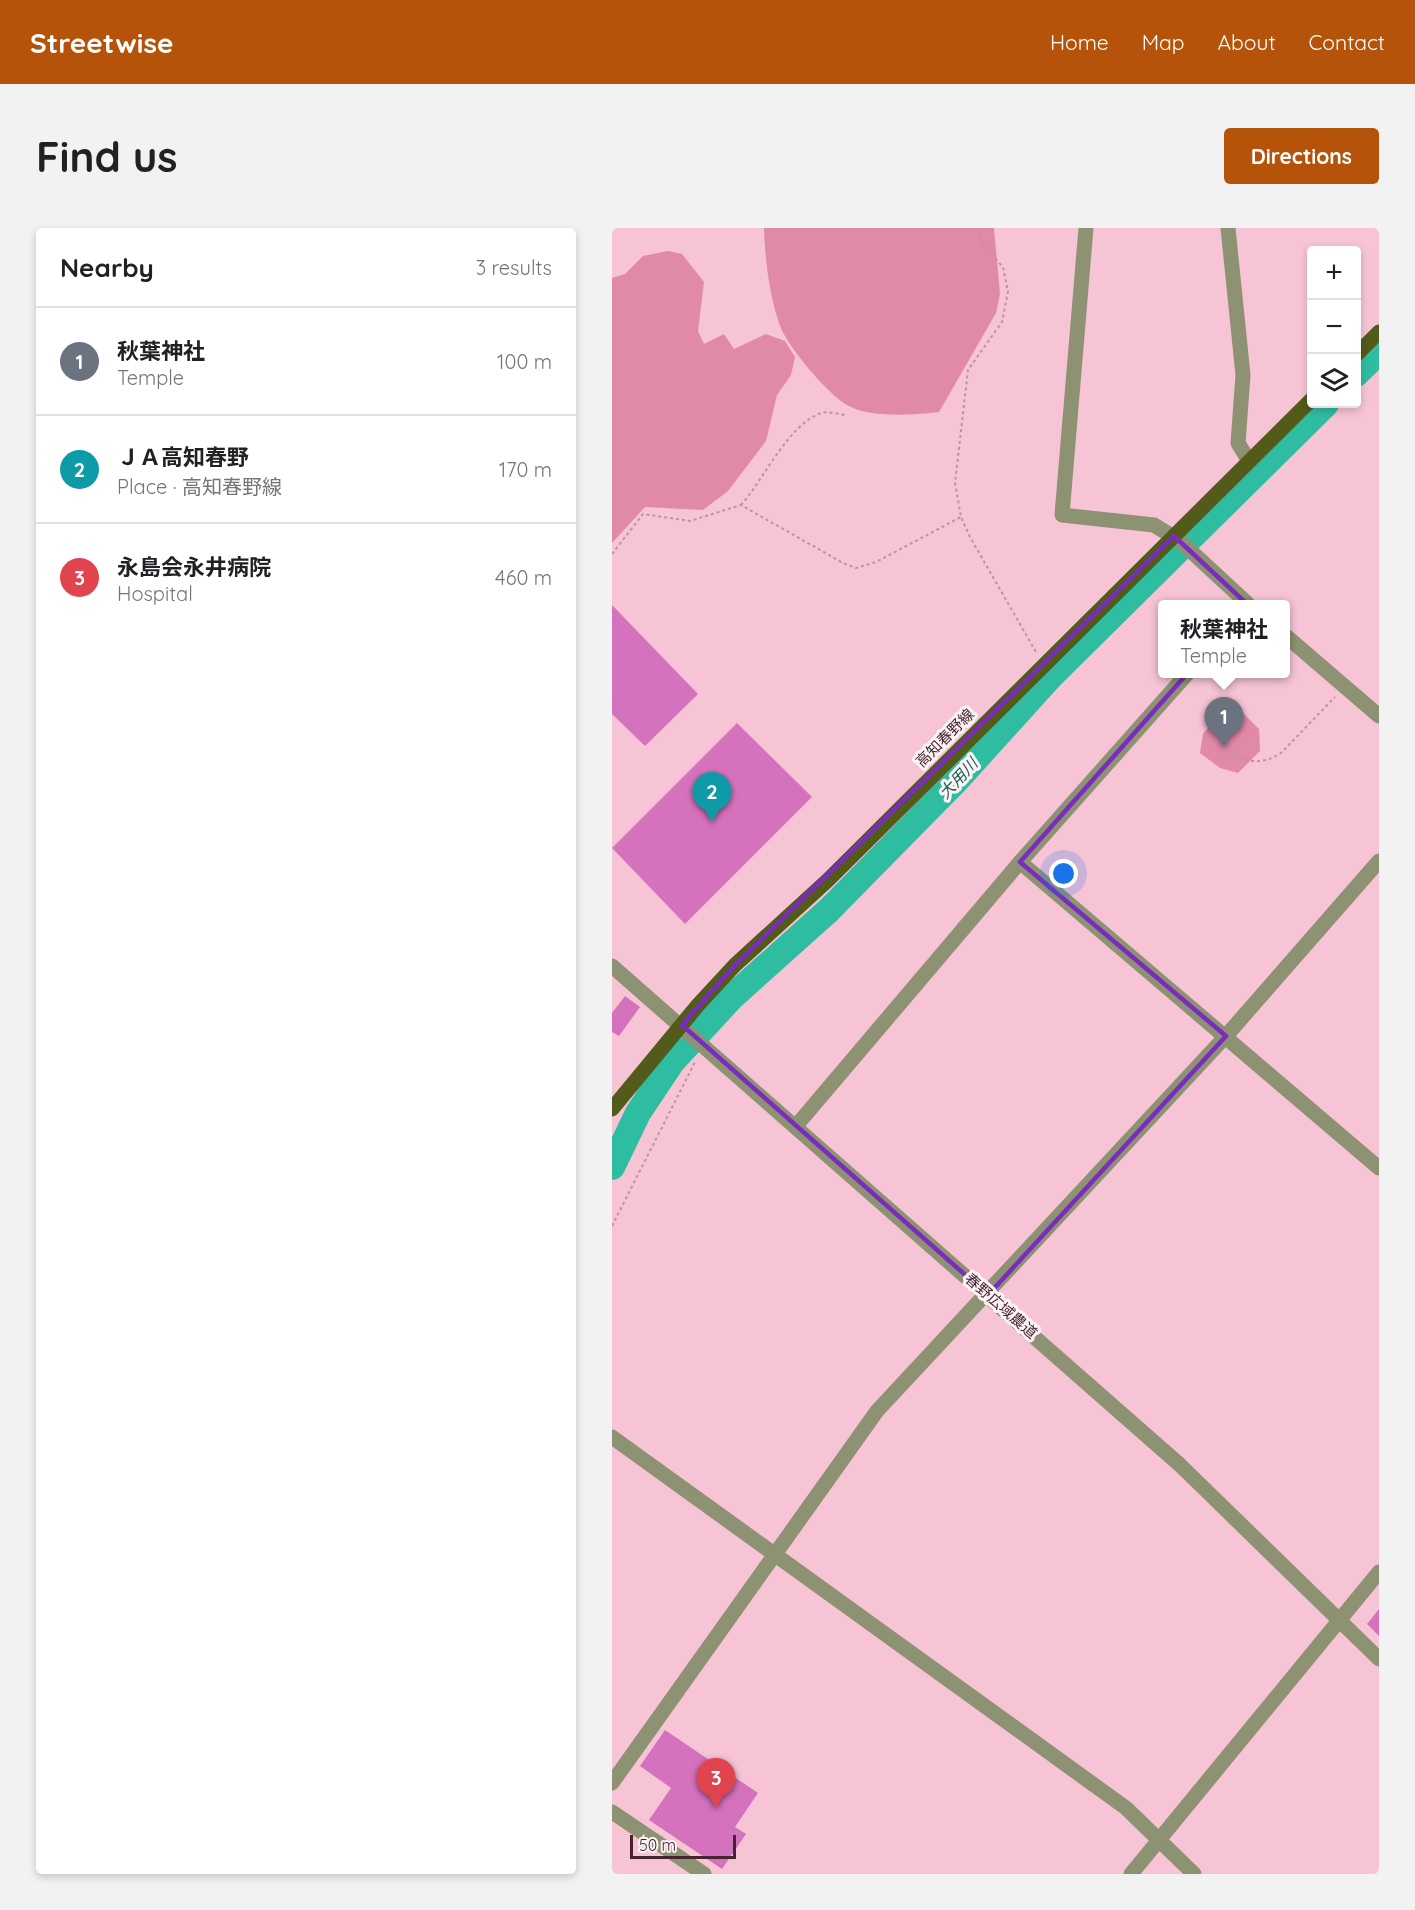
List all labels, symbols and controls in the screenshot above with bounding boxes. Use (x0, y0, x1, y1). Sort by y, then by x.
text: Streetwise (30, 25, 173, 60)
text: Home (1050, 29, 1109, 55)
text: Map (1142, 29, 1185, 55)
text: About (1218, 29, 1276, 55)
text: Contact (1309, 29, 1385, 55)
button: Directions (1224, 128, 1379, 184)
text: Find us (36, 130, 178, 183)
map controls (1307, 246, 1361, 408)
button: + (1307, 246, 1361, 300)
text: Nearby (60, 251, 154, 284)
text: 3 results (476, 255, 552, 280)
button: − (1307, 300, 1361, 354)
text: 秋葉神社 (117, 337, 205, 365)
text: 1 (76, 349, 83, 374)
text: 100 m (497, 349, 552, 374)
button: layers (1307, 354, 1361, 408)
text: Temple (117, 365, 184, 390)
text: ＪＡ高知春野 (117, 443, 249, 471)
text: 2 (74, 457, 85, 482)
text: 170 m (499, 457, 552, 482)
text: Place · 高知春野線 (117, 474, 282, 499)
text: 永島会永井病院 (117, 553, 271, 581)
text: 3 (74, 565, 85, 590)
text: 460 m (495, 565, 552, 590)
text: Hospital (117, 581, 193, 606)
popup (1158, 600, 1290, 678)
text: 秋葉神社 (1180, 615, 1268, 643)
text: Temple (1180, 643, 1247, 668)
pin: 1 (1204, 698, 1244, 747)
street label: 高知春野線 (911, 704, 978, 771)
water label: 大用川 (934, 752, 983, 802)
pin: 2 (692, 772, 732, 822)
your location (1049, 859, 1078, 888)
street label: 春野広域農道 (961, 1269, 1042, 1342)
pin: 3 (696, 1758, 736, 1808)
scale bar (630, 1832, 736, 1860)
text: 50 m (639, 1835, 676, 1855)

